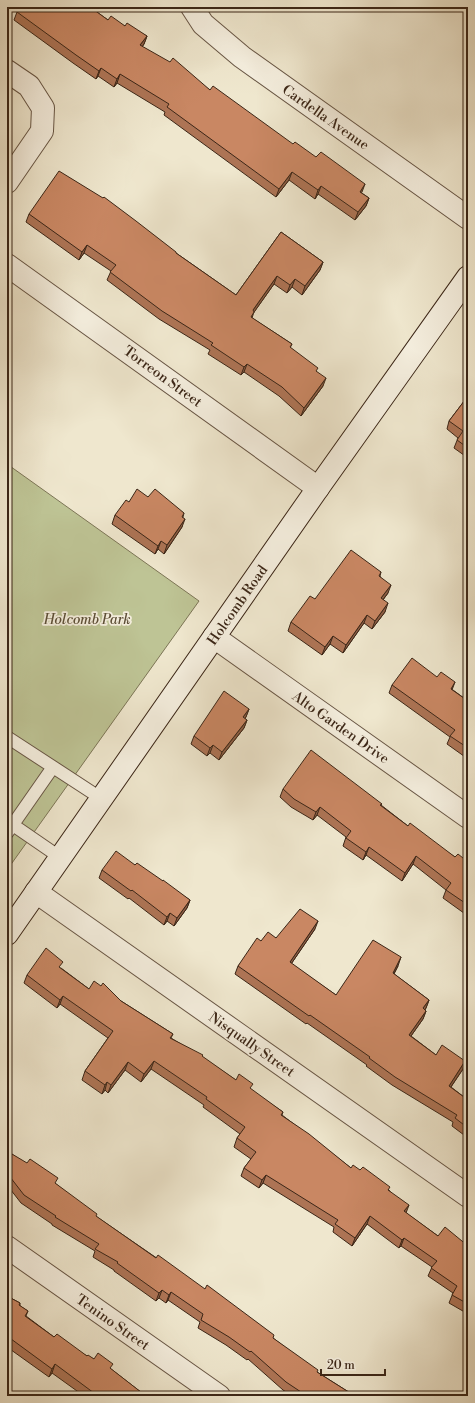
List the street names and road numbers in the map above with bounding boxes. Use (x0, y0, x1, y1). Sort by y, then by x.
street label: Cardella Avenue (278, 81, 372, 154)
street label: Torreon Street (120, 342, 205, 411)
street label: Holcomb Road (204, 562, 272, 649)
street label: Alto Garden Drive (288, 687, 392, 768)
street label: Nisqually Street (205, 1008, 298, 1081)
street label: Tenino Street (72, 1291, 153, 1355)

